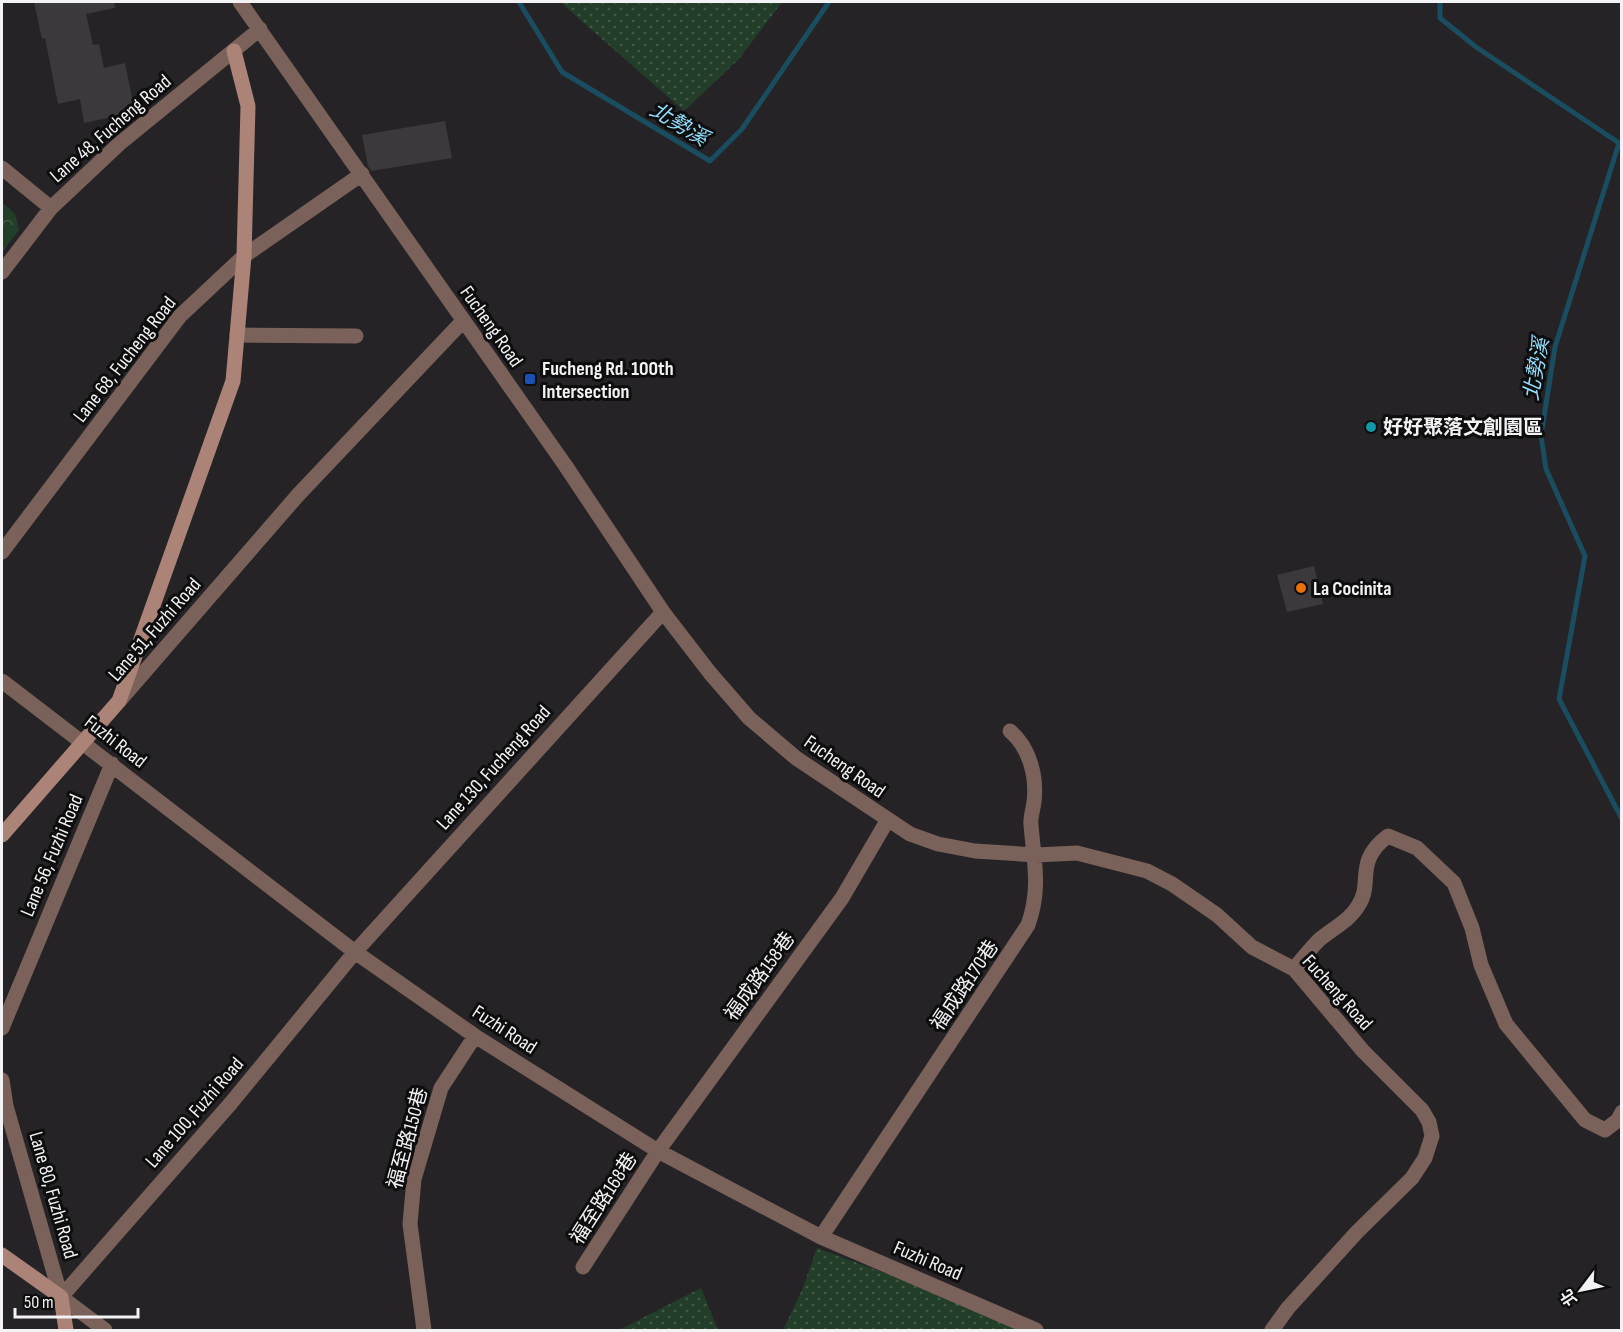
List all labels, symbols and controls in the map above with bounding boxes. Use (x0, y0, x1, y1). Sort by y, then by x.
street label: Lane 48, Fucheng Road (45, 70, 176, 188)
water label: 北勢溪 (645, 97, 715, 153)
street label: Fucheng Road (455, 281, 528, 372)
street label: Lane 68, Fucheng Road (68, 292, 181, 427)
water label: 北勢溪 (1519, 333, 1555, 402)
place label: Fucheng Rd. 100th Intersection (542, 357, 674, 404)
marker: Fucheng Rd. 100th Intersection (523, 372, 537, 386)
place label: 好好聚落文創園區 (1383, 416, 1543, 440)
marker: 好好聚落文創園區 (1364, 420, 1378, 434)
street label: Lane 51, Fuzhi Road (103, 573, 206, 686)
place label: La Cocinita (1313, 577, 1391, 601)
marker: La Cocinita (1294, 581, 1308, 595)
street label: Lane 130, Fucheng Road (432, 700, 556, 835)
street label: Fuzhi Road (80, 710, 151, 773)
street label: Fucheng Road (799, 730, 890, 803)
street label: Lane 56, Fuzhi Road (15, 791, 88, 920)
street label: 福成路158巷 (720, 928, 800, 1026)
street label: 福成路170巷 (926, 936, 1004, 1035)
street label: Fucheng Road (1297, 950, 1377, 1035)
street label: Fuzhi Road (468, 1000, 541, 1059)
street label: Lane 100, Fuzhi Road (140, 1053, 249, 1173)
street label: 福至路150巷 (383, 1085, 433, 1192)
street label: Lane 80, Fuzhi Road (23, 1129, 83, 1261)
street label: 福至路168巷 (565, 1148, 642, 1249)
street label: Fuzhi Road (890, 1236, 965, 1286)
north arrow (1551, 1260, 1611, 1320)
scale bar (15, 1281, 138, 1319)
text: 北 (1557, 1285, 1582, 1309)
text: 50 m (24, 1292, 54, 1313)

